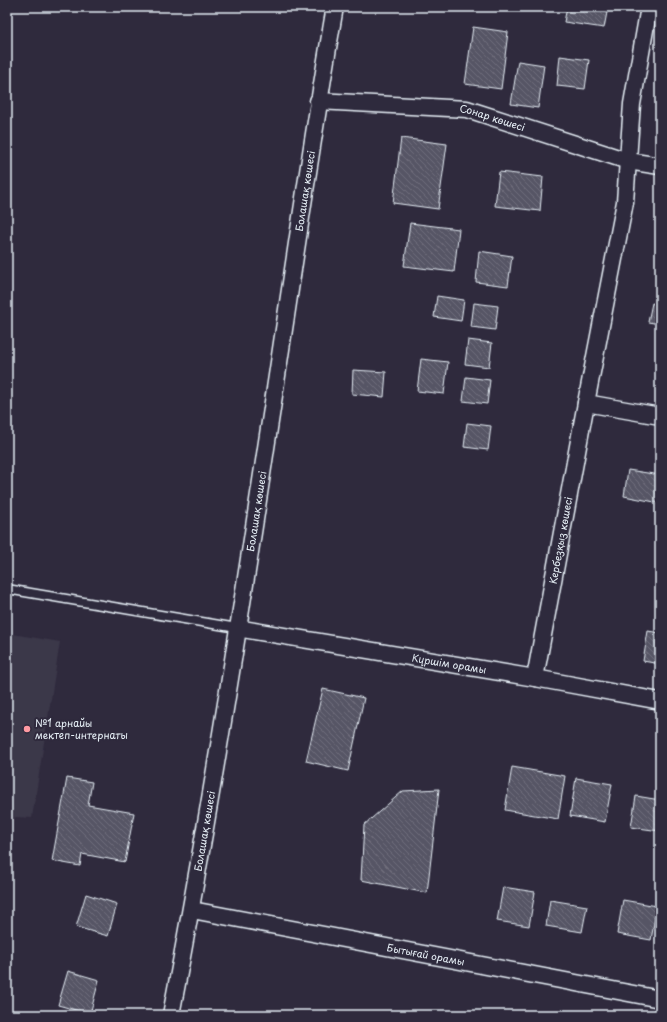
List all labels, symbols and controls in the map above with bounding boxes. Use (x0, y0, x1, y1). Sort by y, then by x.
street label: Сонар көшесі (459, 101, 527, 134)
street label: Болашақ көшесі (291, 149, 318, 232)
street label: Болашақ көшесі (242, 470, 269, 552)
street label: Кербезқыз көшесі (545, 495, 575, 585)
street label: Күршім орамы (411, 649, 487, 677)
place label: №1 арнайы мектеп-интернаты (35, 715, 128, 742)
marker: №1 арнайы мектеп-интернаты (22, 724, 32, 734)
street label: Болашақ көшесі (190, 790, 218, 872)
street label: Бытығай орамы (386, 939, 466, 969)

